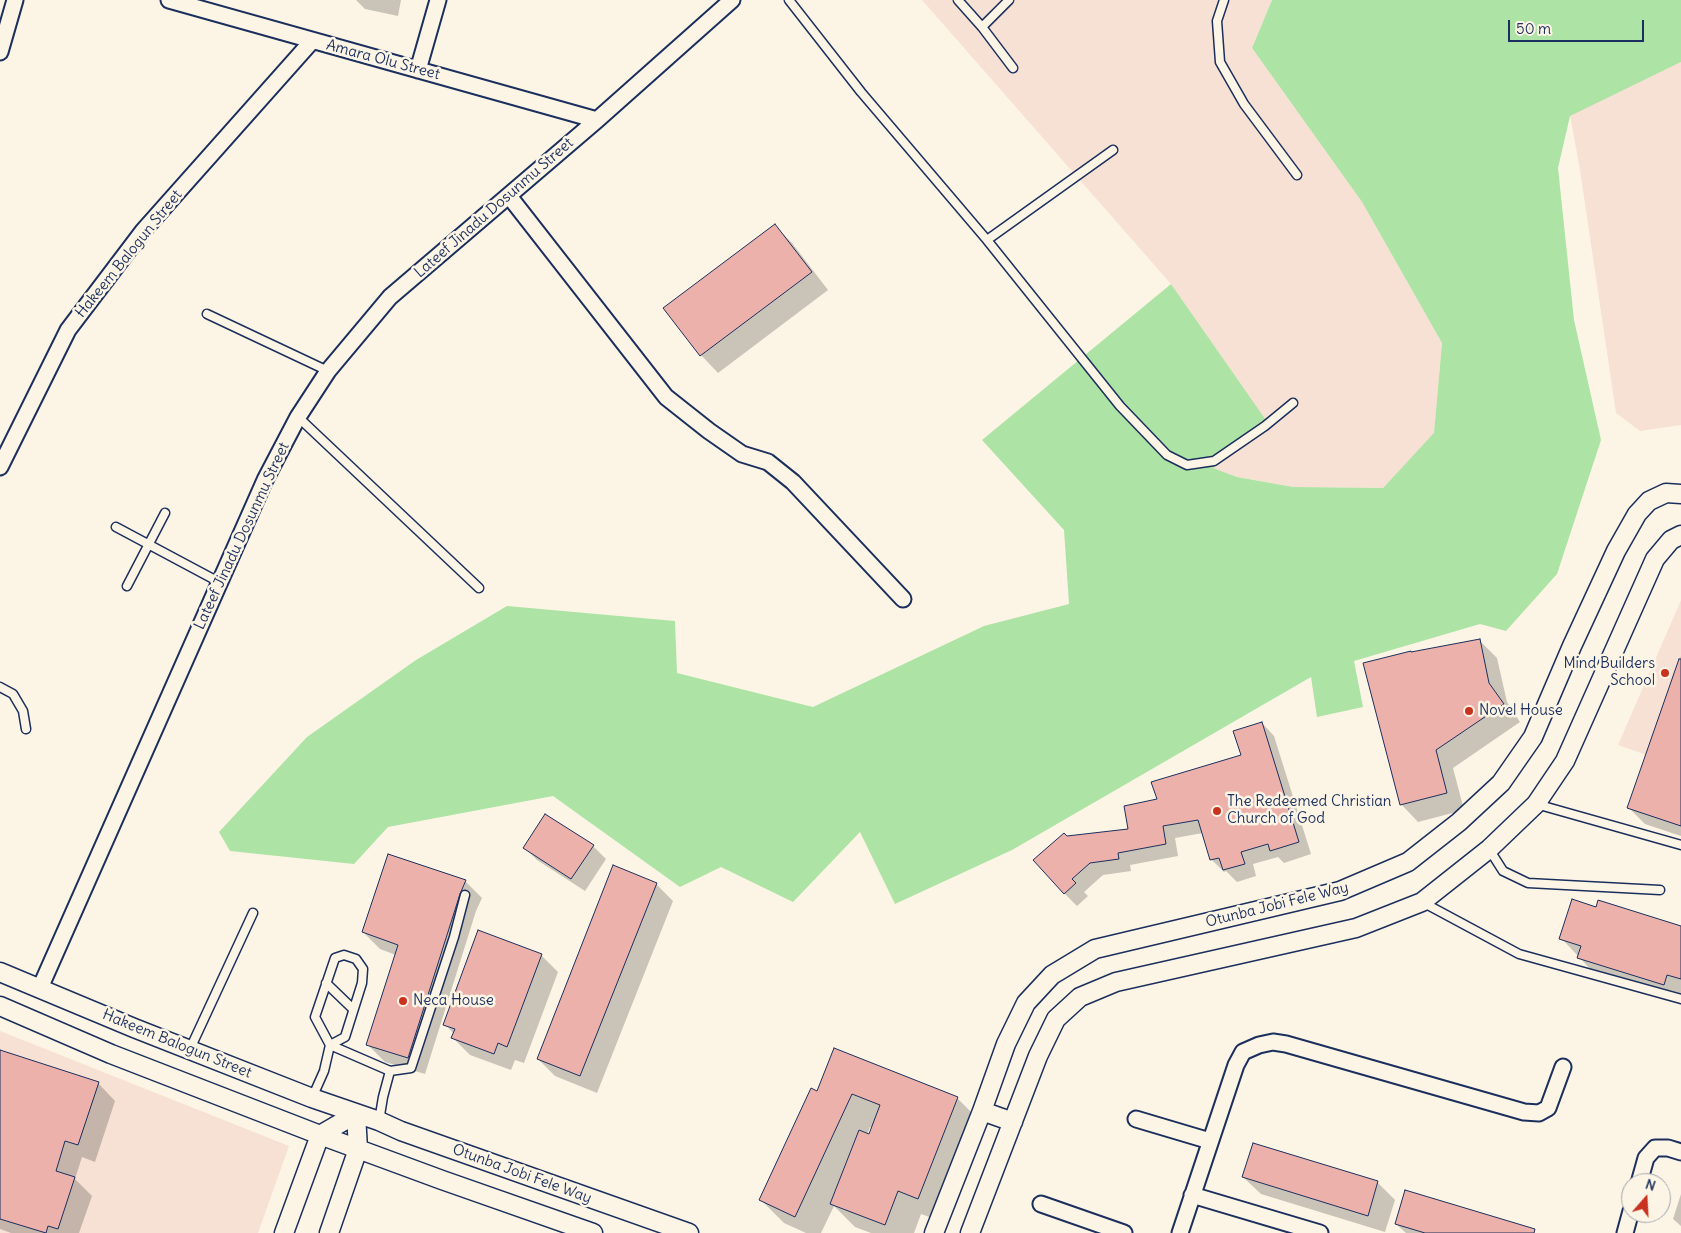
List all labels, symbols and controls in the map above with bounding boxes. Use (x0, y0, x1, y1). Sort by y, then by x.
scale bar (1511, 10, 1647, 42)
text: 50 m (1516, 19, 1551, 38)
street label: Amara Olu Street (324, 36, 442, 84)
street label: Lateef Jinadu Dosunmu Street (411, 134, 577, 282)
street label: Hakeem Balogun Street (72, 186, 186, 322)
street label: Lateef Jinadu Dosunmu Street (191, 440, 293, 632)
place label: Mind Builders School (1563, 655, 1655, 690)
marker: Mind Builders School (1659, 667, 1671, 679)
place label: Novel House (1479, 702, 1563, 720)
marker: Novel House (1463, 705, 1475, 717)
place label: The Redeemed Christian Church of God (1227, 793, 1392, 828)
marker: The Redeemed Christian Church of God (1211, 805, 1223, 817)
street label: Otunba Jobi Fele Way (1204, 879, 1350, 931)
place label: Neca House (413, 992, 494, 1010)
marker: Neca House (397, 995, 409, 1007)
street label: Hakeem Balogun Street (100, 1006, 254, 1082)
street label: Otunba Jobi Fele Way (450, 1140, 594, 1208)
north arrow (1621, 1173, 1671, 1223)
text: N (1643, 1175, 1658, 1195)

